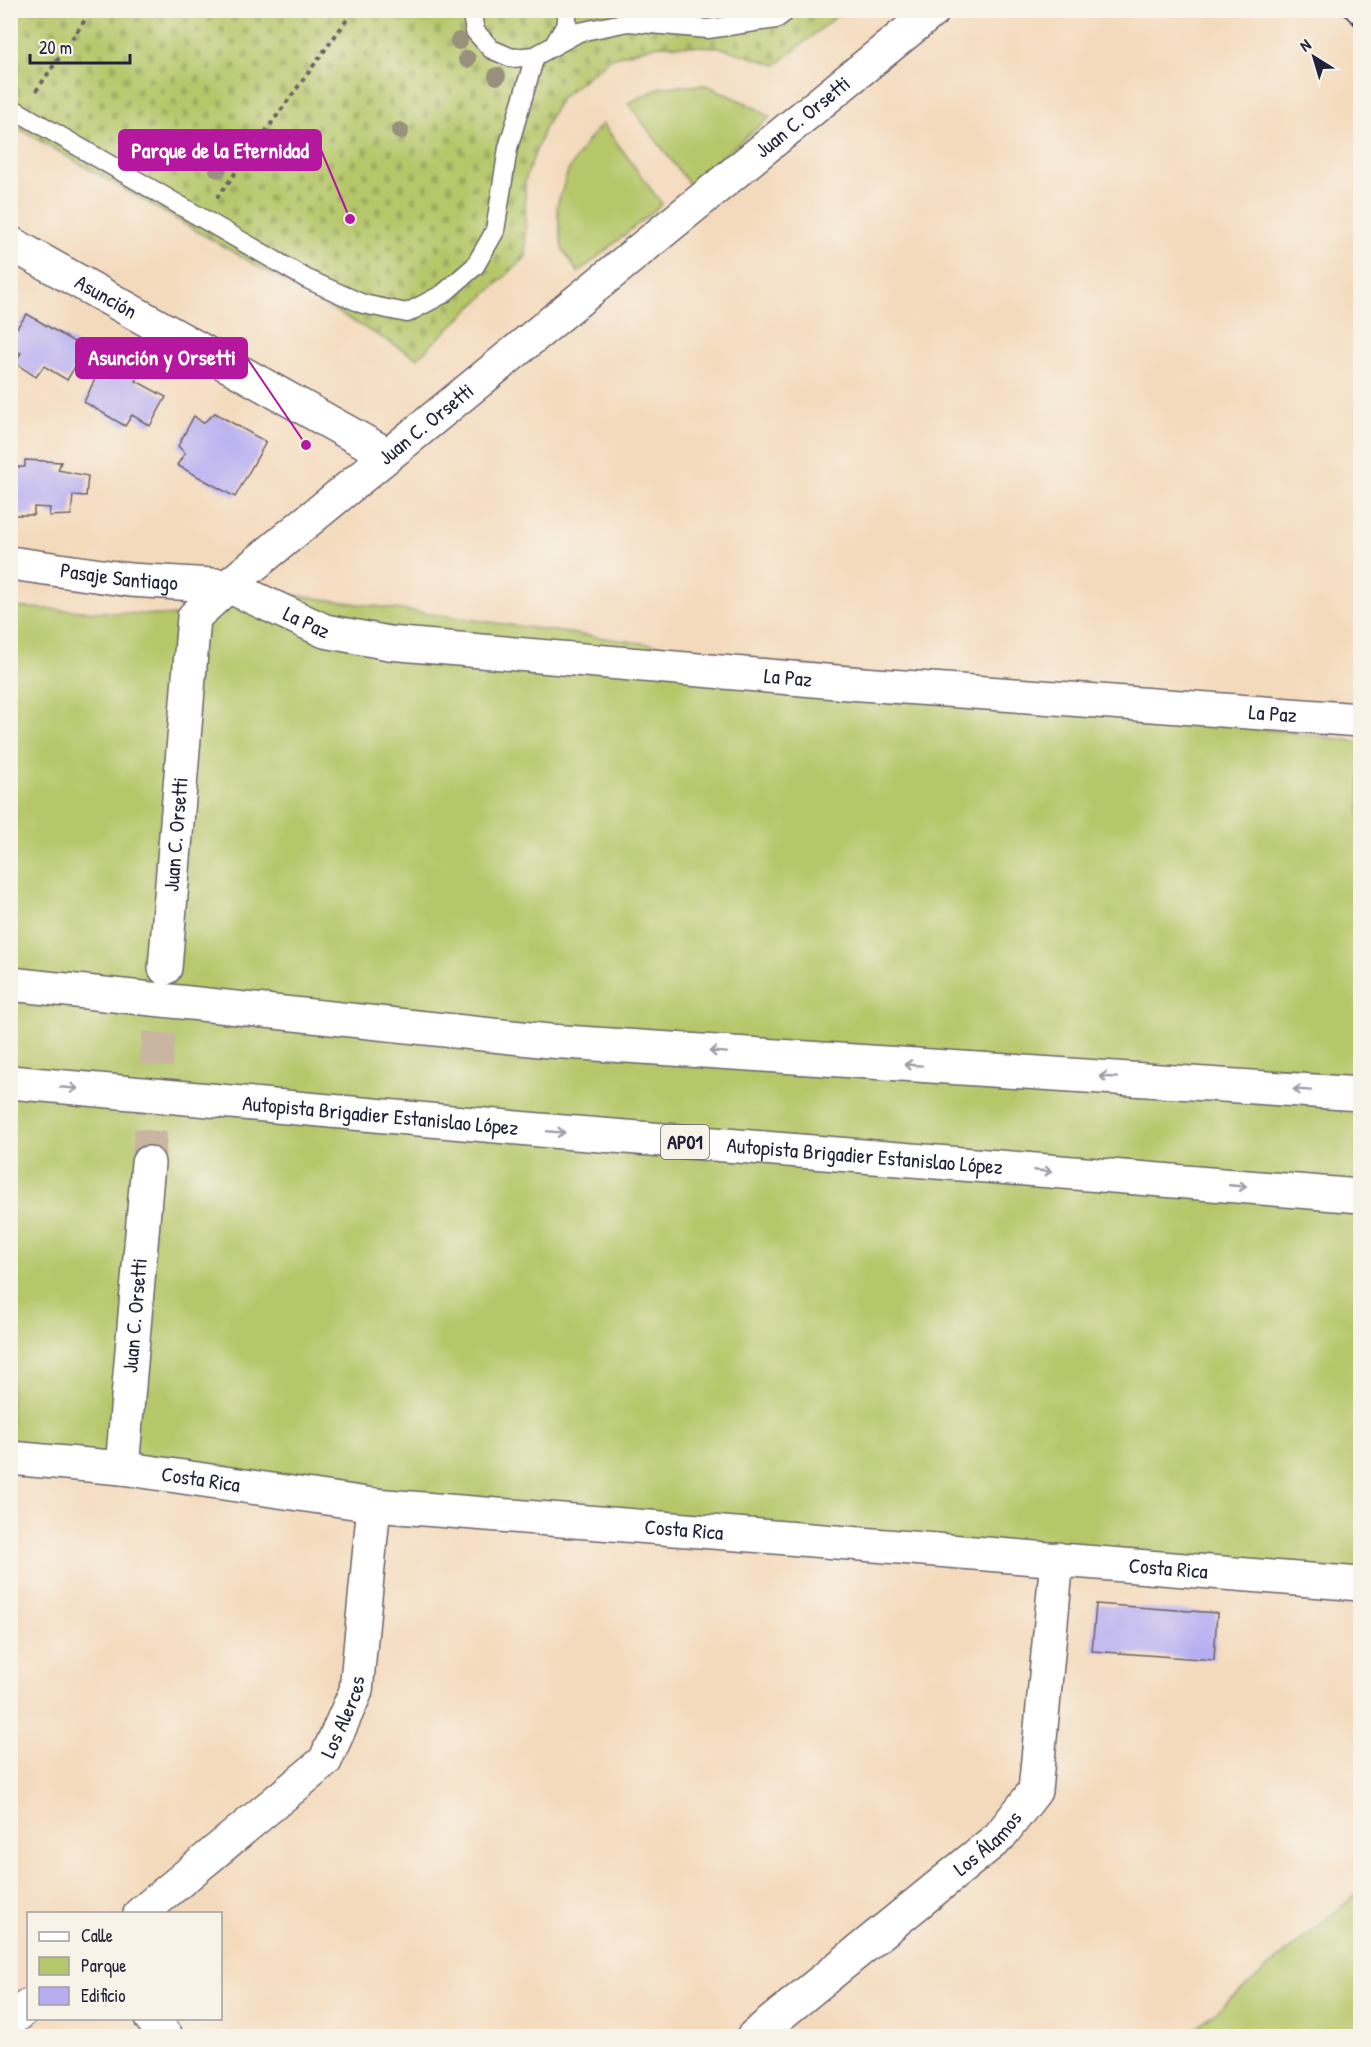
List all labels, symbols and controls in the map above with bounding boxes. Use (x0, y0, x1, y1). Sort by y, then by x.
scale bar (30, 27, 130, 65)
north arrow (1284, 27, 1344, 87)
text: N (1295, 33, 1315, 56)
text: 20 m (39, 35, 72, 60)
street label: Juan C. Orsetti (749, 69, 856, 164)
callout: Parque de la Eternidad (119, 130, 321, 170)
text: Parque de la Eternidad (131, 135, 309, 166)
street label: Asunción (70, 267, 143, 325)
callout: Asunción y Orsetti (76, 338, 247, 378)
text: Asunción y Orsetti (88, 342, 236, 373)
street label: Juan C. Orsetti (372, 376, 480, 472)
street label: Pasaje Santiago (58, 555, 179, 597)
street label: La Paz (279, 599, 335, 645)
street label: La Paz (763, 661, 813, 694)
street label: La Paz (1248, 697, 1298, 729)
street label: Juan C. Orsetti (156, 776, 195, 893)
one-way arrow (709, 1046, 729, 1057)
one-way arrow (903, 1059, 923, 1070)
one-way arrow (1098, 1072, 1118, 1083)
one-way arrow (58, 1083, 78, 1094)
one-way arrow (1293, 1084, 1313, 1095)
street label: Autopista Brigadier Estanislao López (241, 1088, 520, 1142)
road number: AP01 (661, 1125, 709, 1159)
one-way arrow (545, 1127, 565, 1138)
street label: Autopista Brigadier Estanislao López (726, 1130, 1004, 1181)
one-way arrow (1033, 1166, 1053, 1177)
one-way arrow (1227, 1181, 1247, 1192)
street label: Juan C. Orsetti (115, 1257, 154, 1374)
street label: Costa Rica (160, 1459, 242, 1499)
street label: Costa Rica (643, 1512, 724, 1547)
street label: Costa Rica (1128, 1551, 1209, 1586)
street label: Los Alerces (313, 1675, 371, 1762)
street label: Los Álamos (947, 1805, 1028, 1882)
legend (27, 1912, 222, 2020)
text: Calle (81, 1923, 113, 1948)
text: Parque (81, 1953, 126, 1978)
text: Edificio (81, 1983, 125, 2008)

